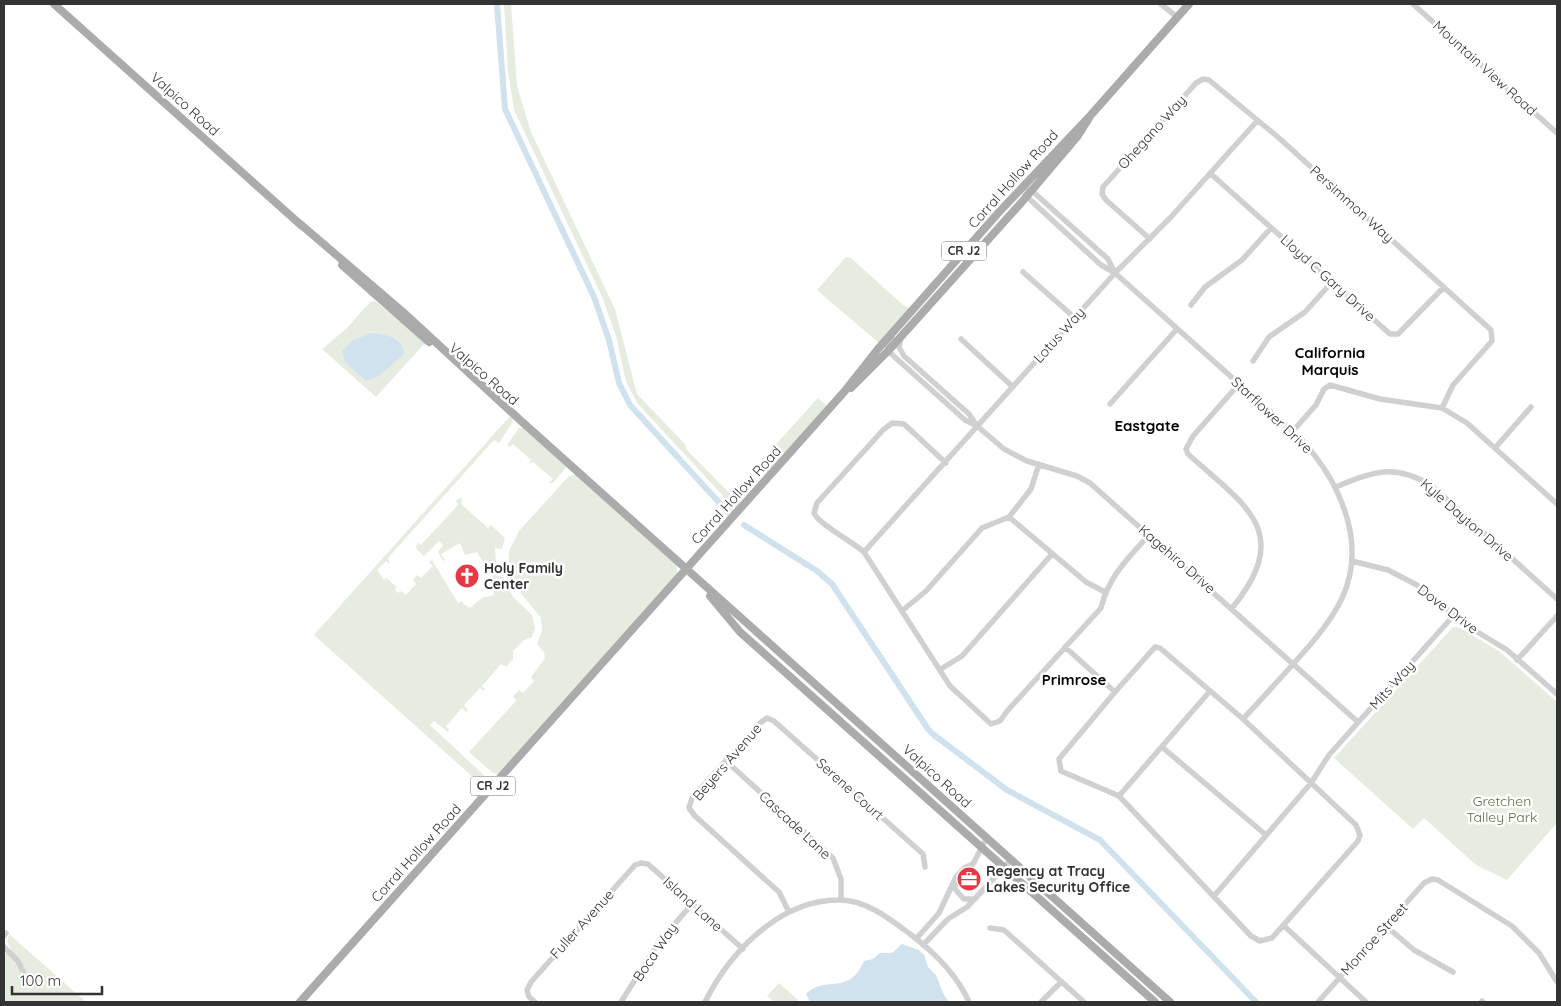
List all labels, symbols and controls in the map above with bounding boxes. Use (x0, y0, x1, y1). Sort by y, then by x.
street label: Mountain View Road (1429, 17, 1541, 119)
street label: Valpico Road (147, 68, 223, 140)
street label: Ohegano Way (1114, 91, 1190, 173)
street label: Corral Hollow Road (964, 126, 1062, 232)
street label: Persimmon Way (1306, 162, 1398, 246)
street label: Lloyd C Gary Drive (1277, 231, 1379, 325)
road number: CR J2 (942, 242, 986, 260)
street label: Lotus Way (1029, 303, 1089, 367)
street label: Valpico Road (445, 339, 523, 409)
district label: California Marquis (1295, 343, 1365, 379)
street label: Starflower Drive (1228, 373, 1316, 457)
district label: Eastgate (1114, 416, 1180, 435)
street label: Corral Hollow Road (687, 442, 785, 548)
street label: Kyle Dayton Drive (1417, 475, 1517, 565)
street label: Kagehiro Drive (1135, 521, 1219, 597)
place label: Holy Family Center (484, 559, 563, 593)
church icon: Holy Family Center (454, 563, 480, 589)
street label: Dove Drive (1414, 580, 1482, 638)
street label: Mits Way (1365, 657, 1419, 713)
district label: Primrose (1042, 670, 1106, 689)
street label: Beyers Avenue (689, 720, 765, 804)
street label: Valpico Road (899, 740, 975, 812)
street label: Serene Court (813, 754, 888, 824)
road number: CR J2 (470, 776, 516, 796)
street label: Cascade Lane (755, 787, 835, 863)
park label: Gretchen Talley Park (1466, 792, 1538, 826)
street label: Corral Hollow Road (367, 800, 465, 906)
place label: Regency at Tracy Lakes Security Office (986, 862, 1130, 896)
office icon: Regency at Tracy Lakes Security Office (956, 866, 982, 892)
street label: Island Lane (659, 873, 727, 936)
street label: Fuller Avenue (546, 886, 618, 962)
street label: Monroe Street (1337, 899, 1412, 979)
street label: Boca Way (629, 919, 681, 985)
scale bar (12, 964, 102, 996)
text: 100 m (20, 971, 61, 990)

